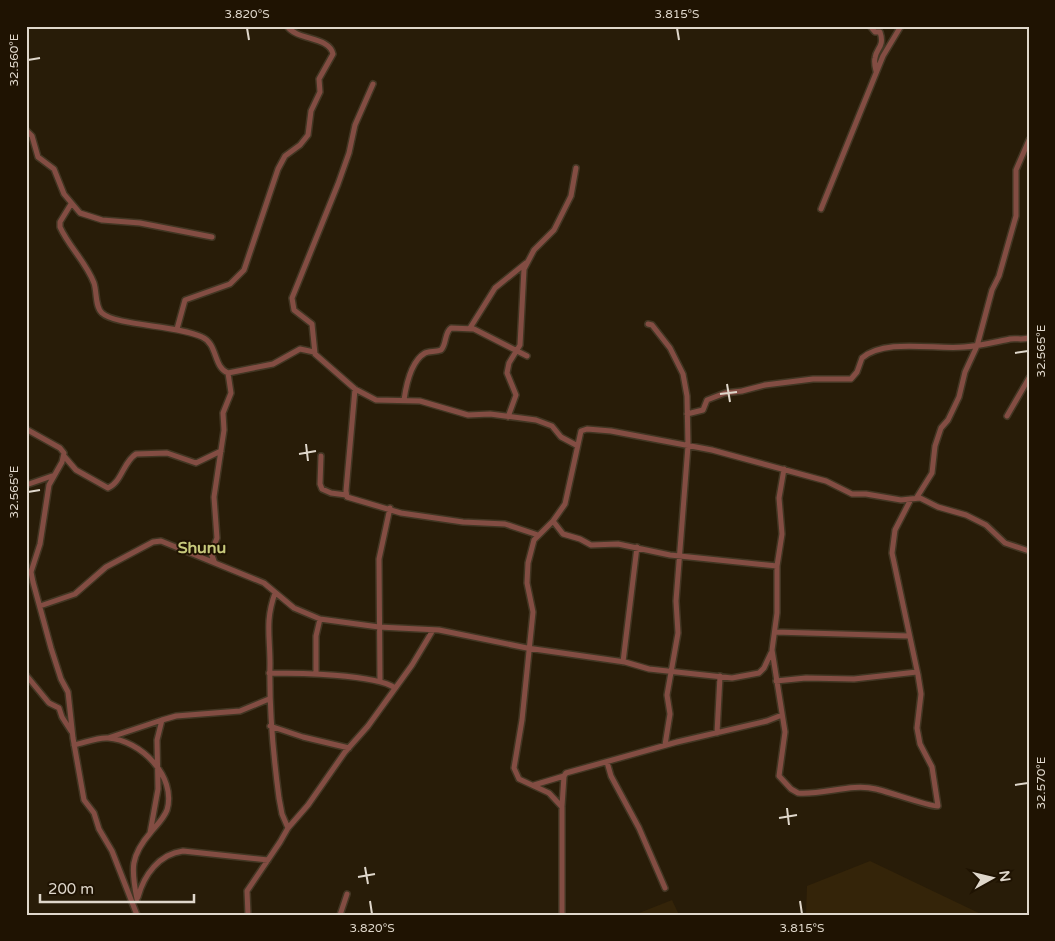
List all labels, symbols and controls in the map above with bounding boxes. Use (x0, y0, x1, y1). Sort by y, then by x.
text: 3.820°S (224, 7, 270, 21)
text: 3.815°S (655, 7, 699, 21)
text: 32.560°E (7, 33, 21, 87)
text: 32.565°E (1034, 324, 1048, 377)
text: 32.565°E (7, 465, 21, 518)
district label: Shunu (178, 538, 226, 558)
text: 32.570°E (1034, 756, 1048, 810)
north arrow (968, 854, 1018, 904)
text: N (995, 870, 1014, 883)
scale bar (40, 871, 194, 903)
text: 200 m (48, 880, 94, 898)
text: 3.820°S (349, 921, 395, 935)
text: 3.815°S (780, 921, 824, 935)

